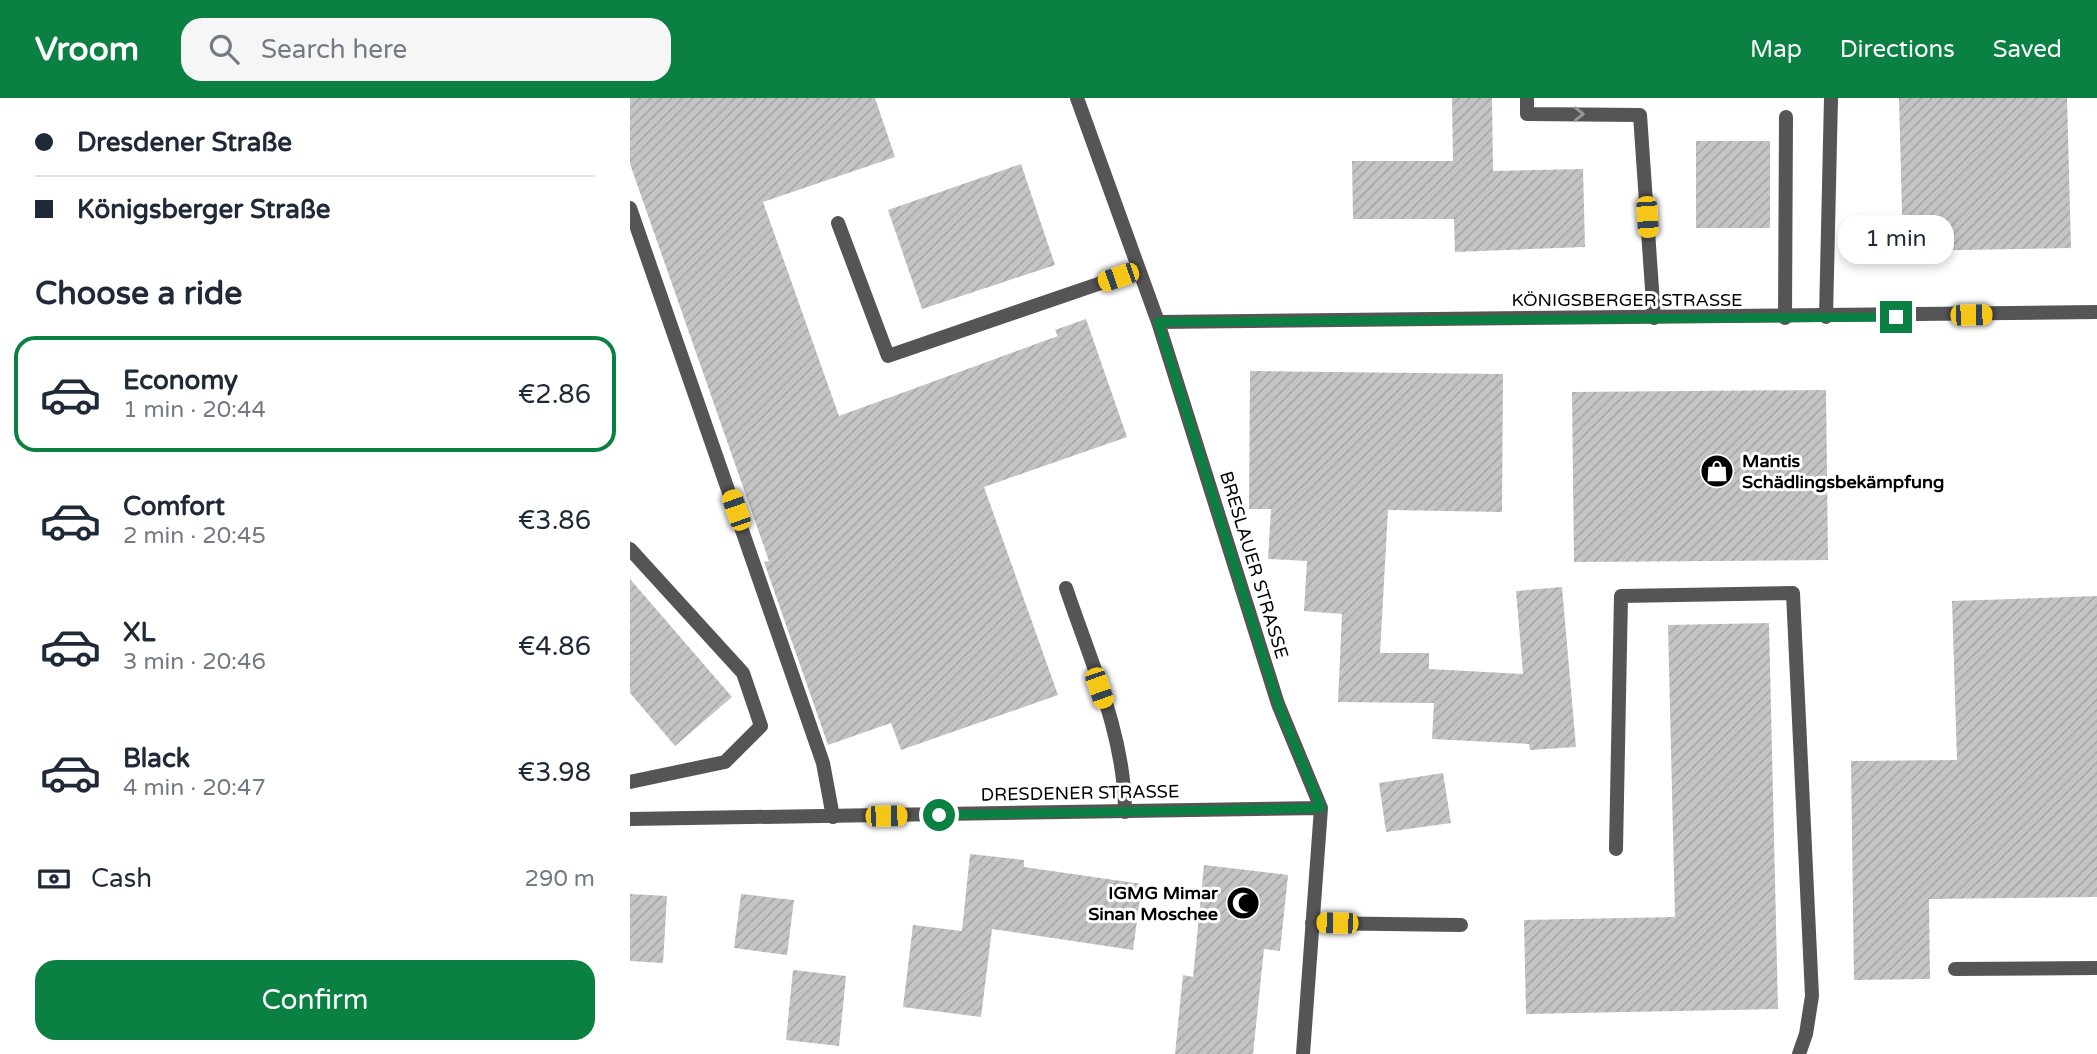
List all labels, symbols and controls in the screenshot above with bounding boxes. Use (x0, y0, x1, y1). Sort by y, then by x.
search box (181, 18, 671, 81)
text: Vroom (35, 30, 139, 69)
icon: search (205, 30, 243, 68)
text: Search here (261, 34, 407, 65)
text: Map (1750, 35, 1802, 64)
text: Directions (1840, 35, 1955, 64)
text: Saved (1993, 35, 2062, 64)
one-way arrow (1574, 106, 1585, 122)
text: Dresdener Straße (77, 127, 292, 158)
text: Königsberger Straße (77, 194, 330, 225)
car (1636, 195, 1659, 239)
callout: 1 min (1838, 216, 1954, 264)
text: 1 min (1865, 225, 1927, 253)
car (1095, 260, 1142, 294)
text: Choose a ride (35, 275, 242, 313)
street label: KÖNIGSBERGER STRASSE (1511, 289, 1743, 311)
route end (1880, 301, 1912, 333)
car (1950, 304, 1993, 326)
icon: car (39, 363, 102, 426)
text: Economy (123, 365, 238, 396)
text: €2.86 (518, 379, 591, 410)
text: 1 min · 20:44 (123, 396, 266, 424)
place label: Mantis Schädlingsbekämpfung (1742, 450, 1944, 493)
shop icon: Mantis Schädlingsbekämpfung (1698, 452, 1736, 490)
street label: BRESLAUER STRASSE (1215, 469, 1293, 661)
car (720, 487, 753, 533)
icon: car (39, 489, 102, 552)
text: Comfort (123, 491, 225, 522)
text: €3.86 (518, 505, 591, 536)
text: 2 min · 20:45 (123, 522, 266, 550)
icon: car (39, 615, 102, 678)
text: XL (123, 617, 155, 648)
text: €4.86 (518, 631, 591, 662)
text: 3 min · 20:46 (123, 648, 266, 676)
car (1083, 665, 1116, 711)
icon: car (39, 741, 102, 804)
text: Black (123, 743, 190, 774)
text: €3.98 (518, 757, 591, 788)
text: 4 min · 20:47 (123, 774, 266, 802)
street label: DRESDENER STRASSE (981, 780, 1179, 806)
route start (923, 799, 955, 831)
car (865, 805, 908, 827)
icon: cash (35, 860, 73, 898)
text: Cash (91, 863, 152, 894)
text: 290 m (525, 865, 595, 893)
place label: IGMG Mimar Sinan Moschee (1088, 882, 1219, 925)
mosque icon: IGMG Mimar Sinan Moschee (1224, 884, 1262, 922)
car (1316, 912, 1359, 934)
button: Confirm (35, 960, 595, 1040)

